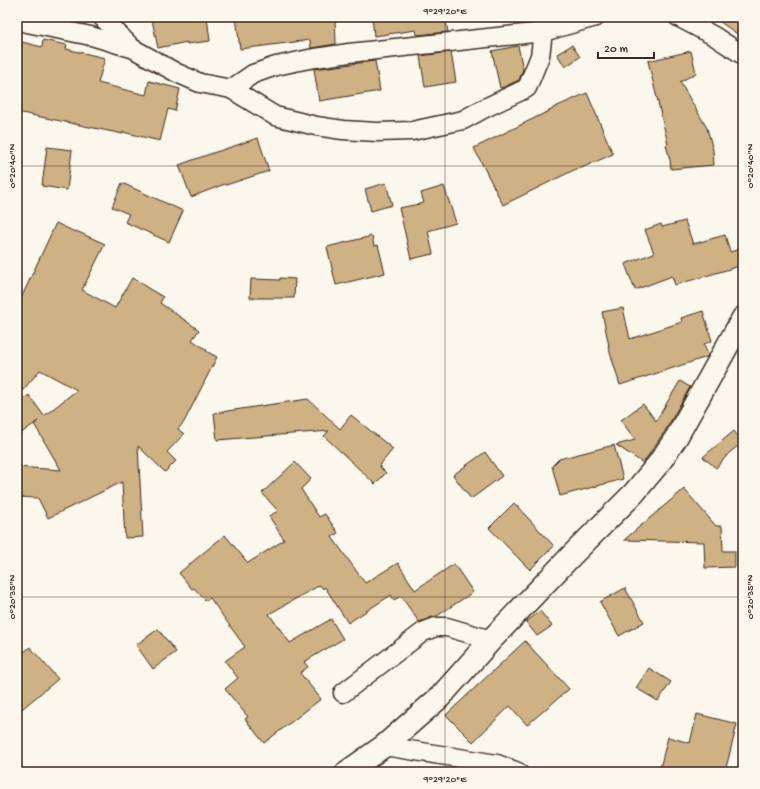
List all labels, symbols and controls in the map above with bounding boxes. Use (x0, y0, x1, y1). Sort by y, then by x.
text: 9°29'20"E (423, 6, 467, 18)
scale bar (598, 34, 654, 60)
text: 20 m (604, 43, 629, 57)
text: 0°20'40"N (7, 143, 19, 188)
text: 0°20'40"N (745, 143, 757, 188)
text: 0°20'35"N (7, 574, 19, 619)
text: 0°20'35"N (745, 574, 757, 619)
text: 9°29'20"E (423, 774, 467, 786)

